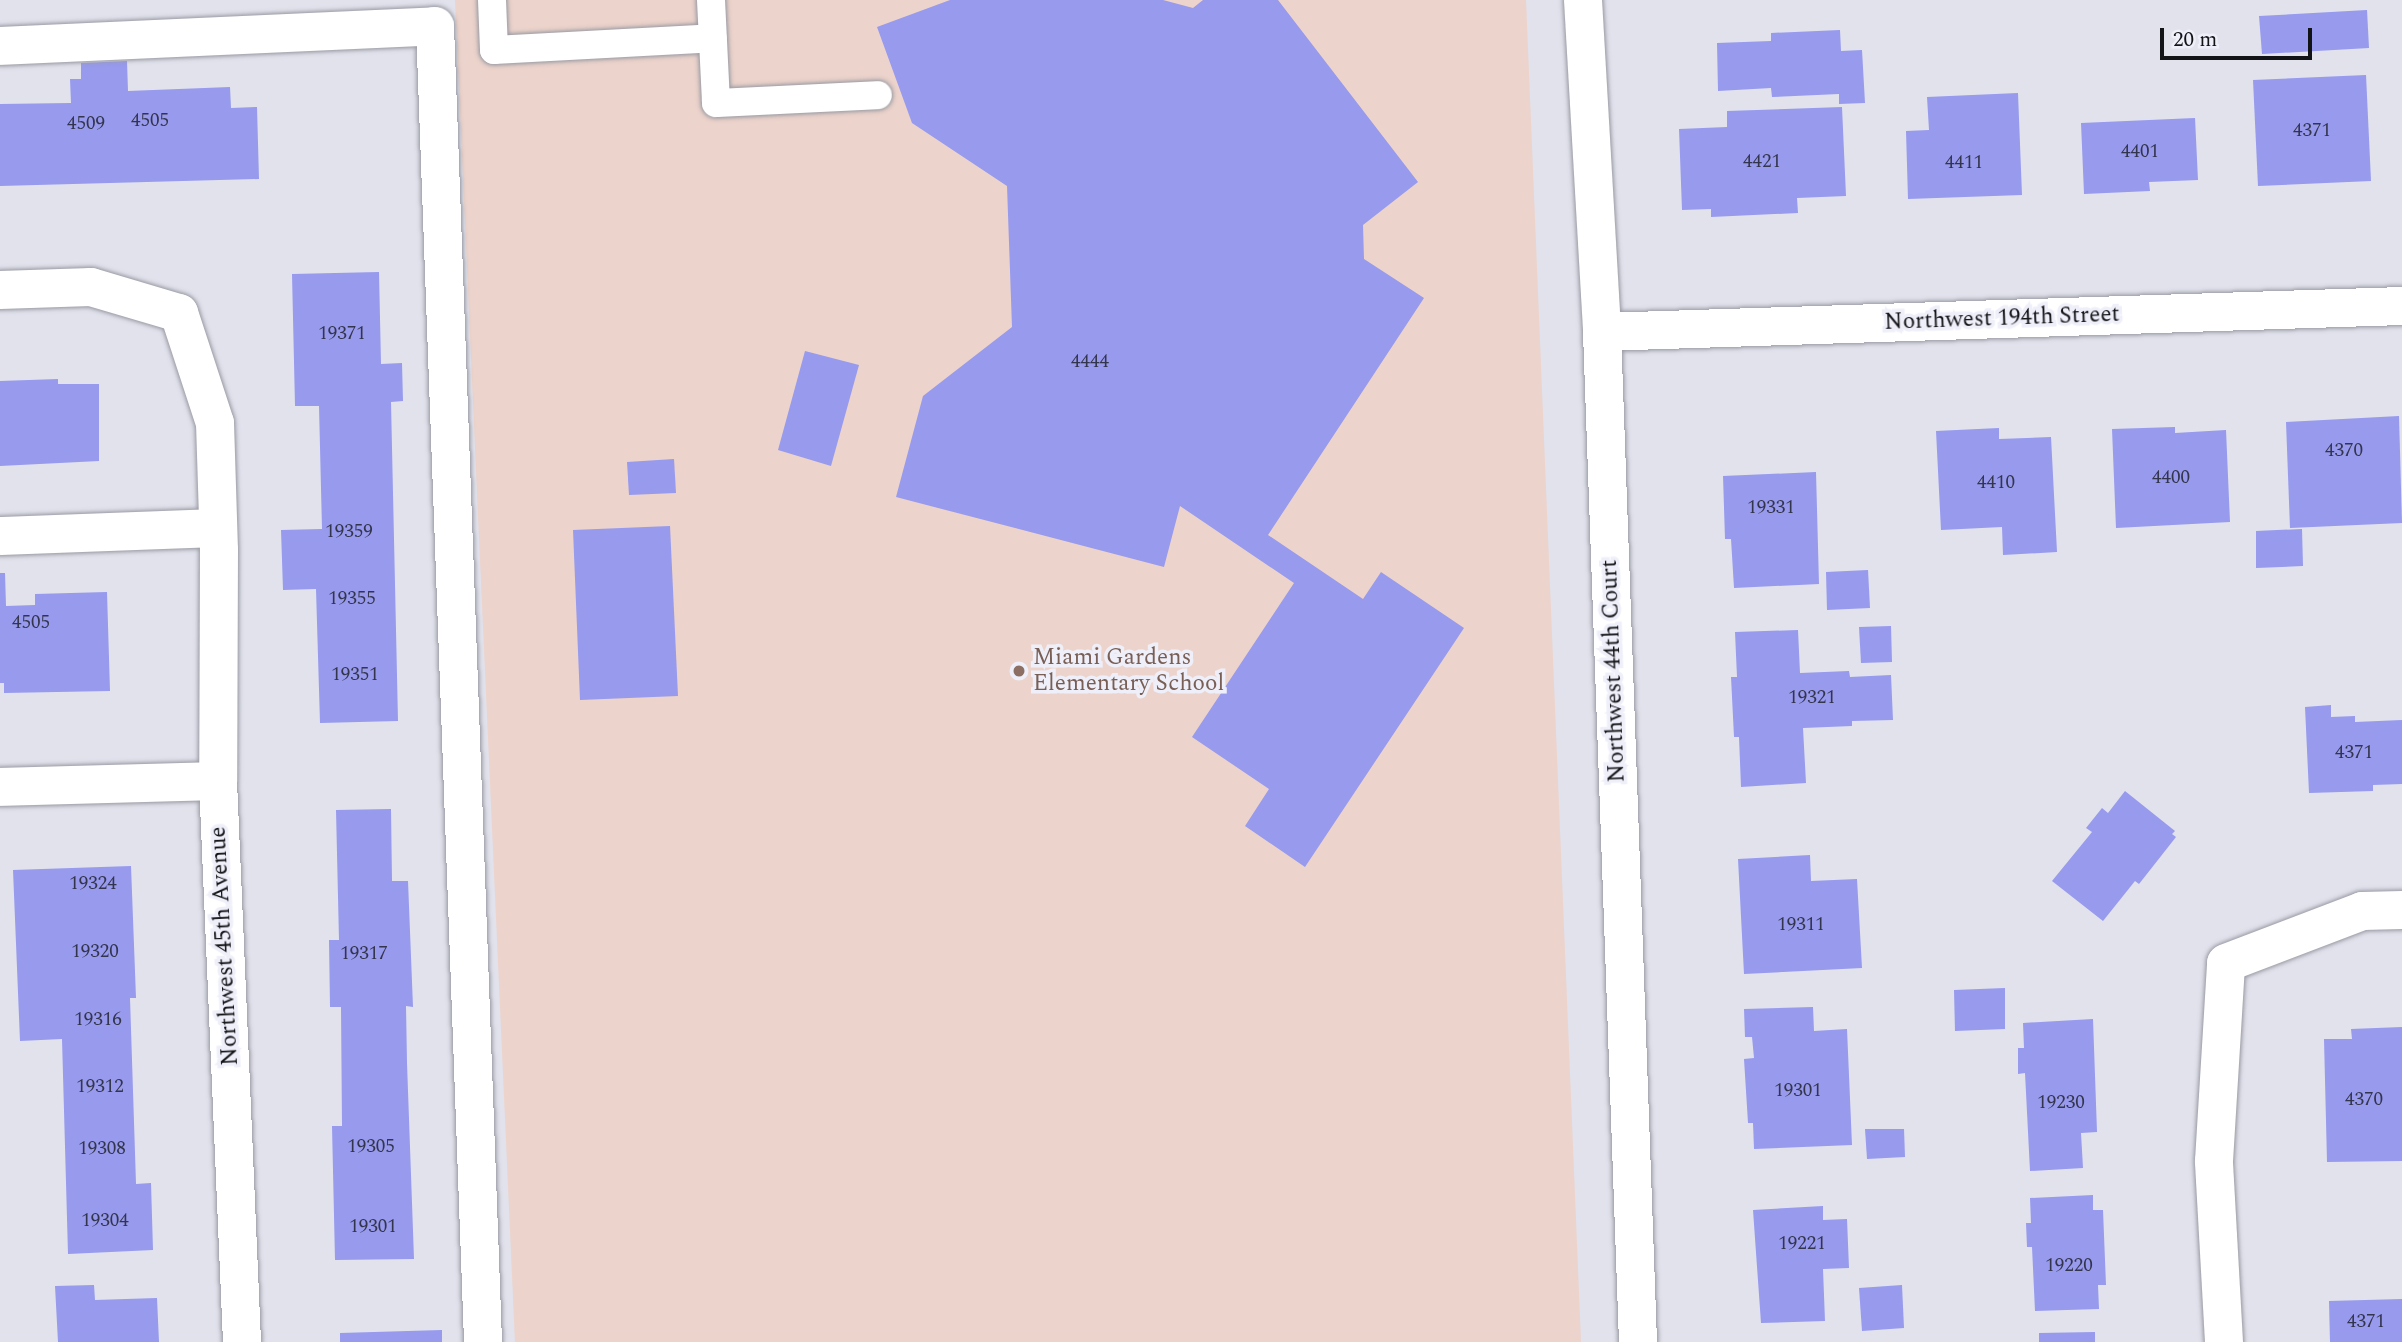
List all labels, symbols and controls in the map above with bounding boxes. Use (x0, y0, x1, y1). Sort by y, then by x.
scale bar (2164, 14, 2316, 58)
text: 20 m (2173, 24, 2217, 56)
house number: 4505 (131, 110, 169, 132)
house number: 4509 (67, 113, 105, 135)
house number: 4371 (2293, 120, 2331, 142)
house number: 4401 (2121, 141, 2159, 163)
house number: 4421 (1743, 151, 1781, 173)
house number: 4411 (1945, 152, 1983, 174)
street label: Northwest 194th Street (1884, 301, 2120, 337)
house number: 19371 (318, 323, 366, 345)
house number: 4444 (1071, 351, 1109, 373)
house number: 4370 (2325, 440, 2363, 462)
house number: 4400 (2152, 467, 2190, 489)
house number: 4410 (1977, 472, 2015, 494)
house number: 19331 (1747, 497, 1795, 519)
house number: 19359 (325, 521, 373, 543)
street label: Northwest 44th Court (1596, 559, 1632, 783)
house number: 19355 (328, 588, 376, 610)
house number: 4505 (12, 612, 50, 634)
place label: Miami Gardens Elementary School (1033, 644, 1224, 698)
marker: Miami Gardens Elementary School (1011, 663, 1027, 679)
house number: 19351 (331, 664, 379, 686)
house number: 19321 (1788, 687, 1836, 709)
house number: 4371 (2335, 742, 2373, 764)
street label: Northwest 45th Avenue (205, 826, 245, 1066)
house number: 19324 (69, 873, 117, 895)
house number: 19311 (1777, 914, 1825, 936)
house number: 19320 (71, 941, 119, 963)
house number: 19317 (340, 943, 388, 965)
house number: 19316 (74, 1009, 122, 1031)
house number: 19312 (76, 1076, 124, 1098)
house number: 19301 (1774, 1080, 1822, 1102)
house number: 4370 (2345, 1089, 2383, 1111)
house number: 19230 (2037, 1092, 2085, 1114)
house number: 19305 (347, 1136, 395, 1158)
house number: 19308 (78, 1138, 126, 1160)
house number: 19304 (81, 1210, 129, 1232)
house number: 19301 (349, 1216, 397, 1238)
house number: 19221 (1778, 1233, 1826, 1255)
house number: 19220 (2045, 1255, 2093, 1277)
house number: 4371 (2347, 1311, 2385, 1333)

